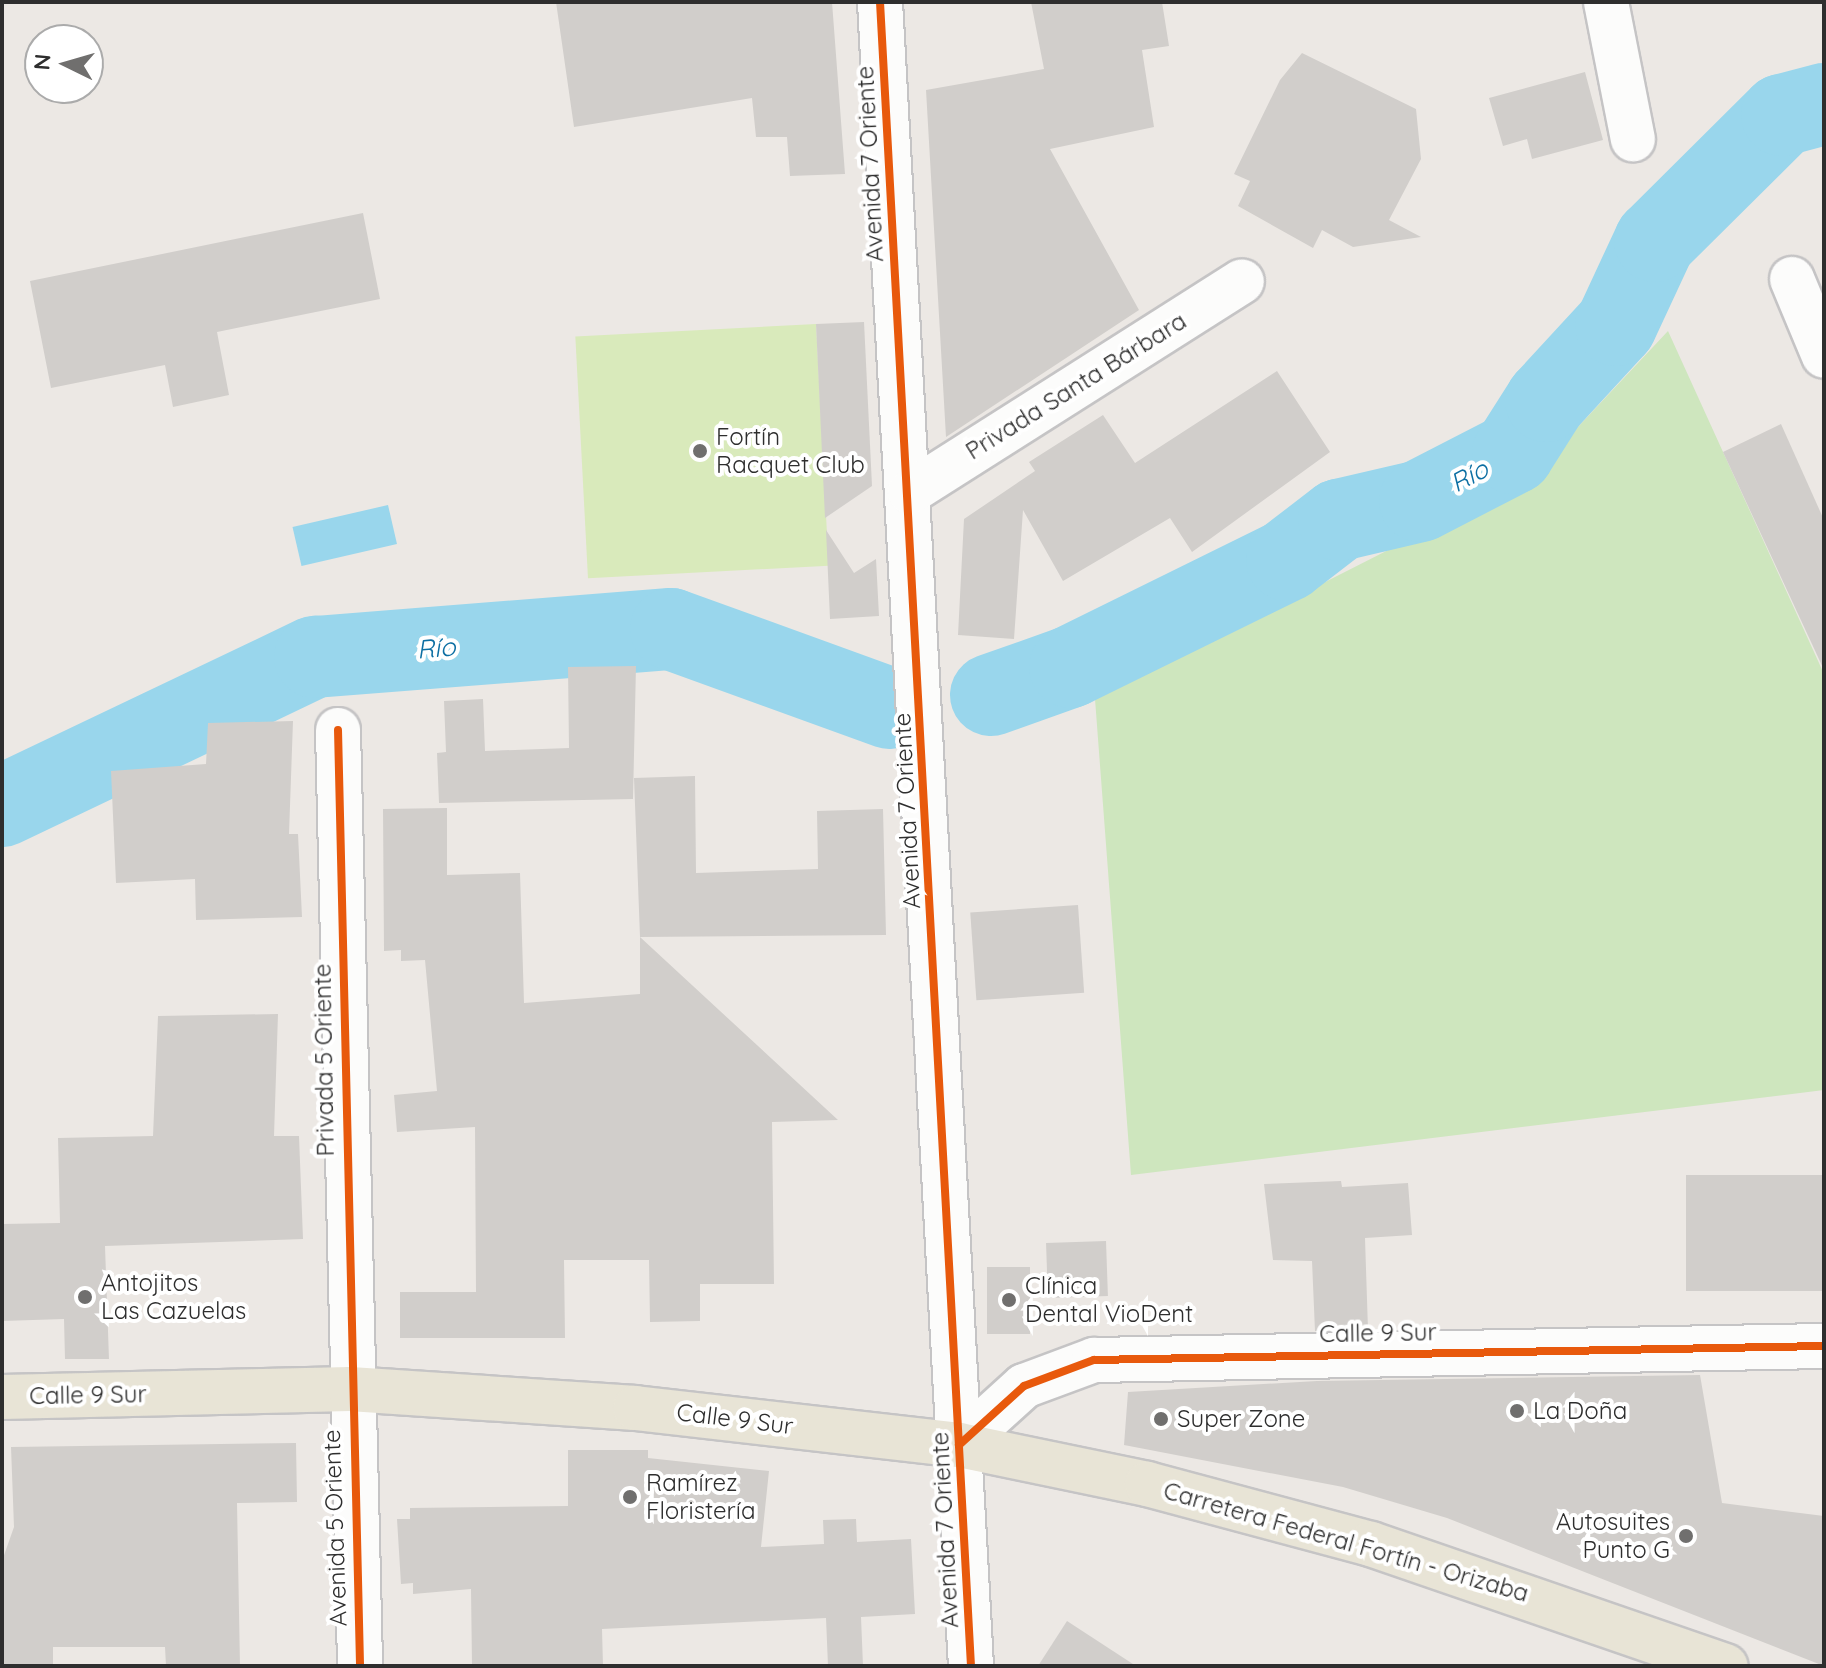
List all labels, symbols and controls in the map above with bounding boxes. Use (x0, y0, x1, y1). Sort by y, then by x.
north arrow (24, 24, 104, 104)
text: N (27, 53, 57, 71)
street label: Avenida 7 Oriente (850, 65, 890, 263)
street label: Privada Santa Bárbara (960, 306, 1192, 466)
place label: Fortín Racquet Club (716, 423, 865, 479)
marker: Fortín Racquet Club (691, 442, 709, 460)
water label: Río (1445, 453, 1493, 499)
water label: Río (415, 631, 457, 665)
street label: Avenida 7 Oriente (887, 712, 927, 910)
street label: Privada 5 Oriente (308, 963, 340, 1157)
place label: Antojitos Las Cazuelas (101, 1269, 246, 1325)
place label: Clínica Dental VioDent (1025, 1272, 1193, 1328)
marker: Antojitos Las Cazuelas (76, 1288, 94, 1306)
marker: Clínica Dental VioDent (1000, 1291, 1018, 1309)
street label: Calle 9 Sur (1319, 1318, 1437, 1348)
street label: Calle 9 Sur (29, 1380, 147, 1410)
place label: La Doña (1533, 1397, 1627, 1425)
street label: Calle 9 Sur (675, 1398, 795, 1440)
marker: La Doña (1508, 1402, 1526, 1420)
place label: Super Zone (1177, 1405, 1305, 1433)
marker: Super Zone (1152, 1410, 1170, 1428)
street label: Avenida 5 Oriente (317, 1429, 353, 1627)
street label: Avenida 7 Oriente (925, 1431, 965, 1629)
place label: Ramírez Floristería (646, 1469, 755, 1525)
street label: Carretera Federal Fortín - Orizaba (1160, 1476, 1532, 1608)
marker: Ramírez Floristería (621, 1488, 639, 1506)
place label: Autosuites Punto G (1556, 1508, 1670, 1564)
marker: Autosuites Punto G (1677, 1527, 1695, 1545)

